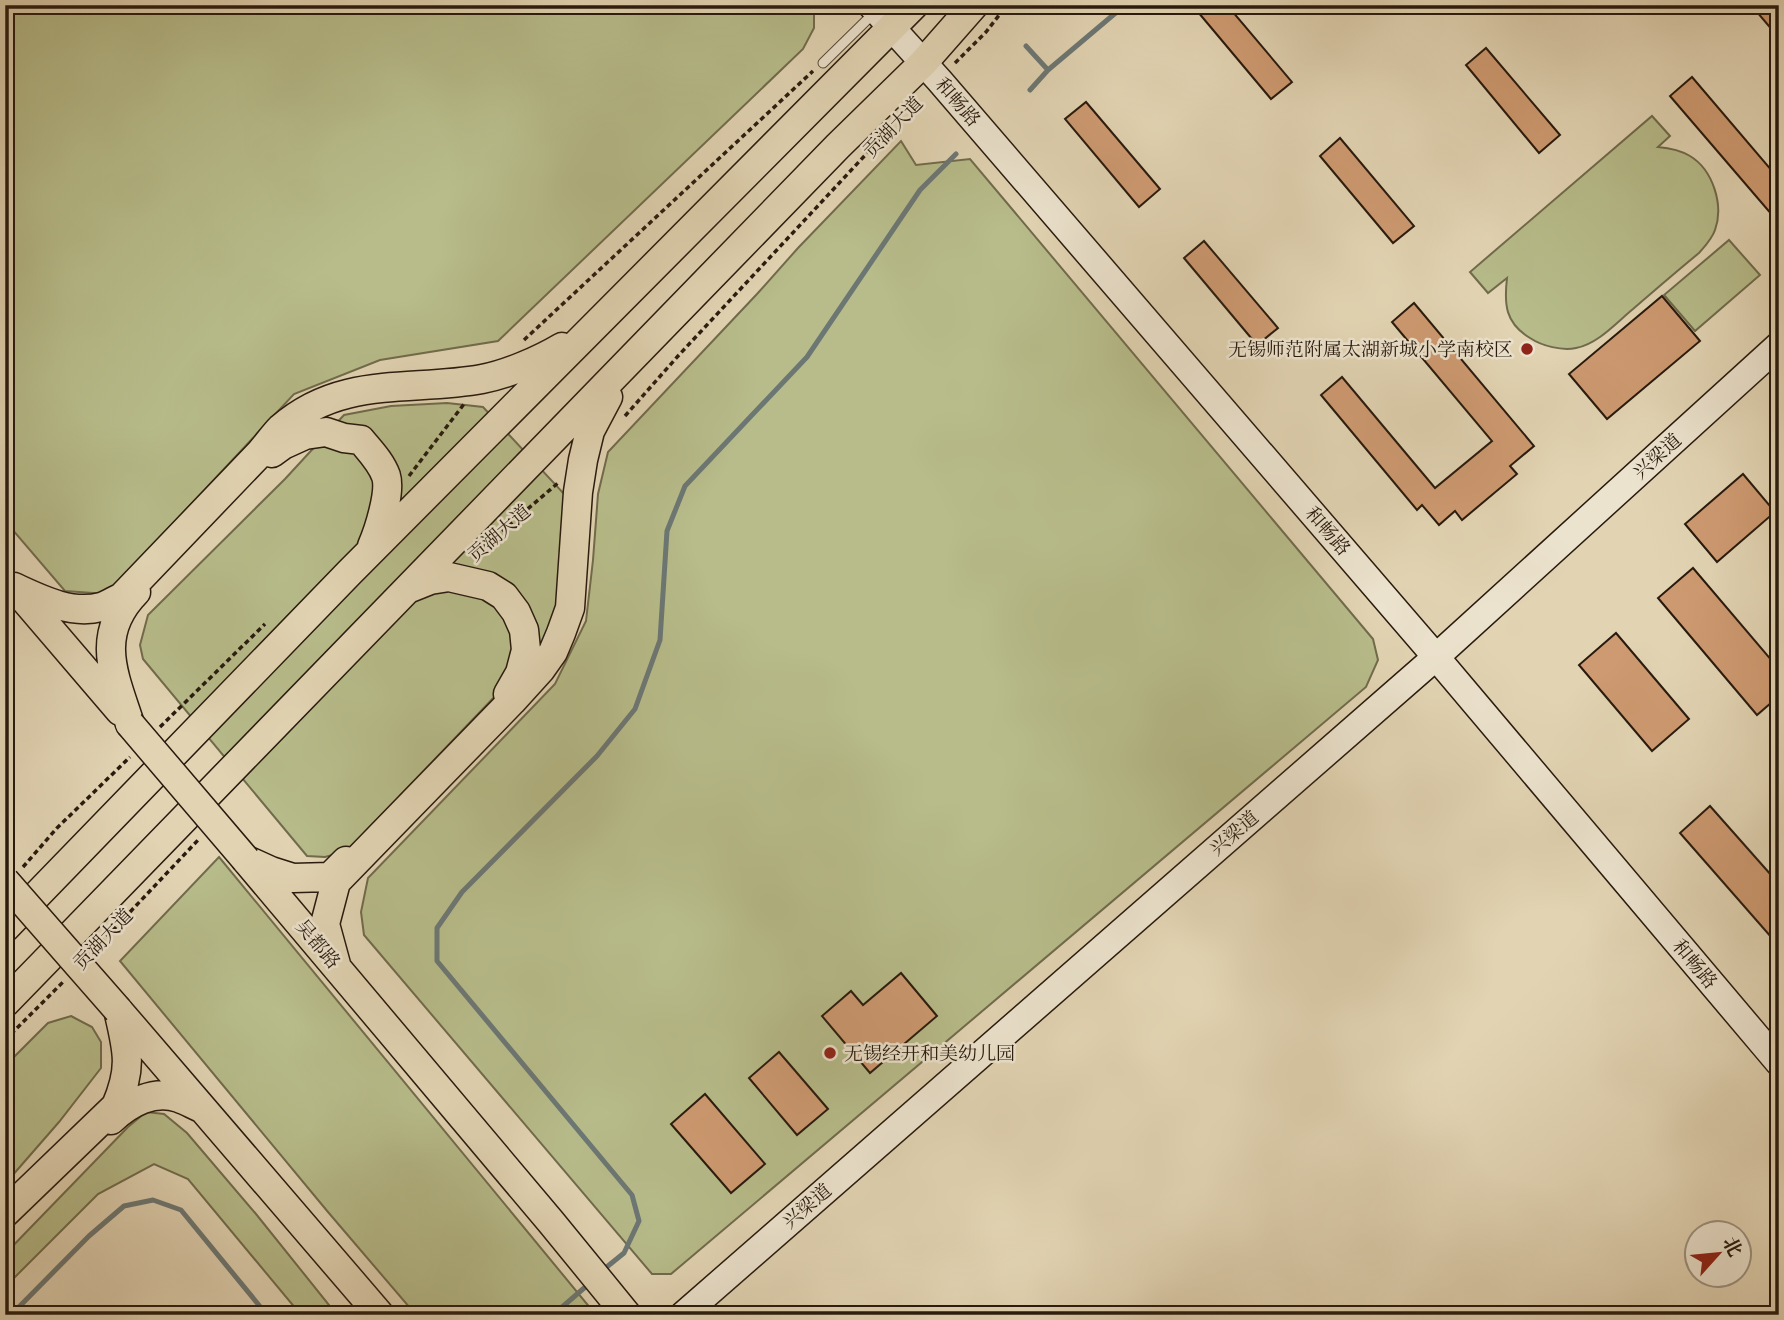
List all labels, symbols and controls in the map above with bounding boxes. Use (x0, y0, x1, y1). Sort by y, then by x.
street label: 和畅路 (931, 73, 985, 131)
street label: 贡湖大道 (858, 92, 928, 162)
place label: 无锡师范附属太湖新城小学南校区 (1228, 338, 1513, 361)
marker: 无锡师范附属太湖新城小学南校区 (1519, 341, 1535, 357)
street label: 兴梁道 (1628, 428, 1686, 484)
street label: 贡湖大道 (463, 499, 535, 567)
street label: 和畅路 (1301, 502, 1355, 560)
street label: 兴梁道 (1205, 806, 1263, 860)
street label: 贡湖大道 (68, 904, 138, 974)
street label: 吴都路 (291, 915, 345, 973)
street label: 和畅路 (1668, 935, 1722, 993)
place label: 无锡经开和美幼儿园 (844, 1042, 1015, 1065)
marker: 无锡经开和美幼儿园 (822, 1045, 838, 1061)
street label: 兴梁道 (778, 1179, 836, 1233)
north arrow (1682, 1218, 1752, 1288)
text: 北 (1718, 1233, 1747, 1260)

